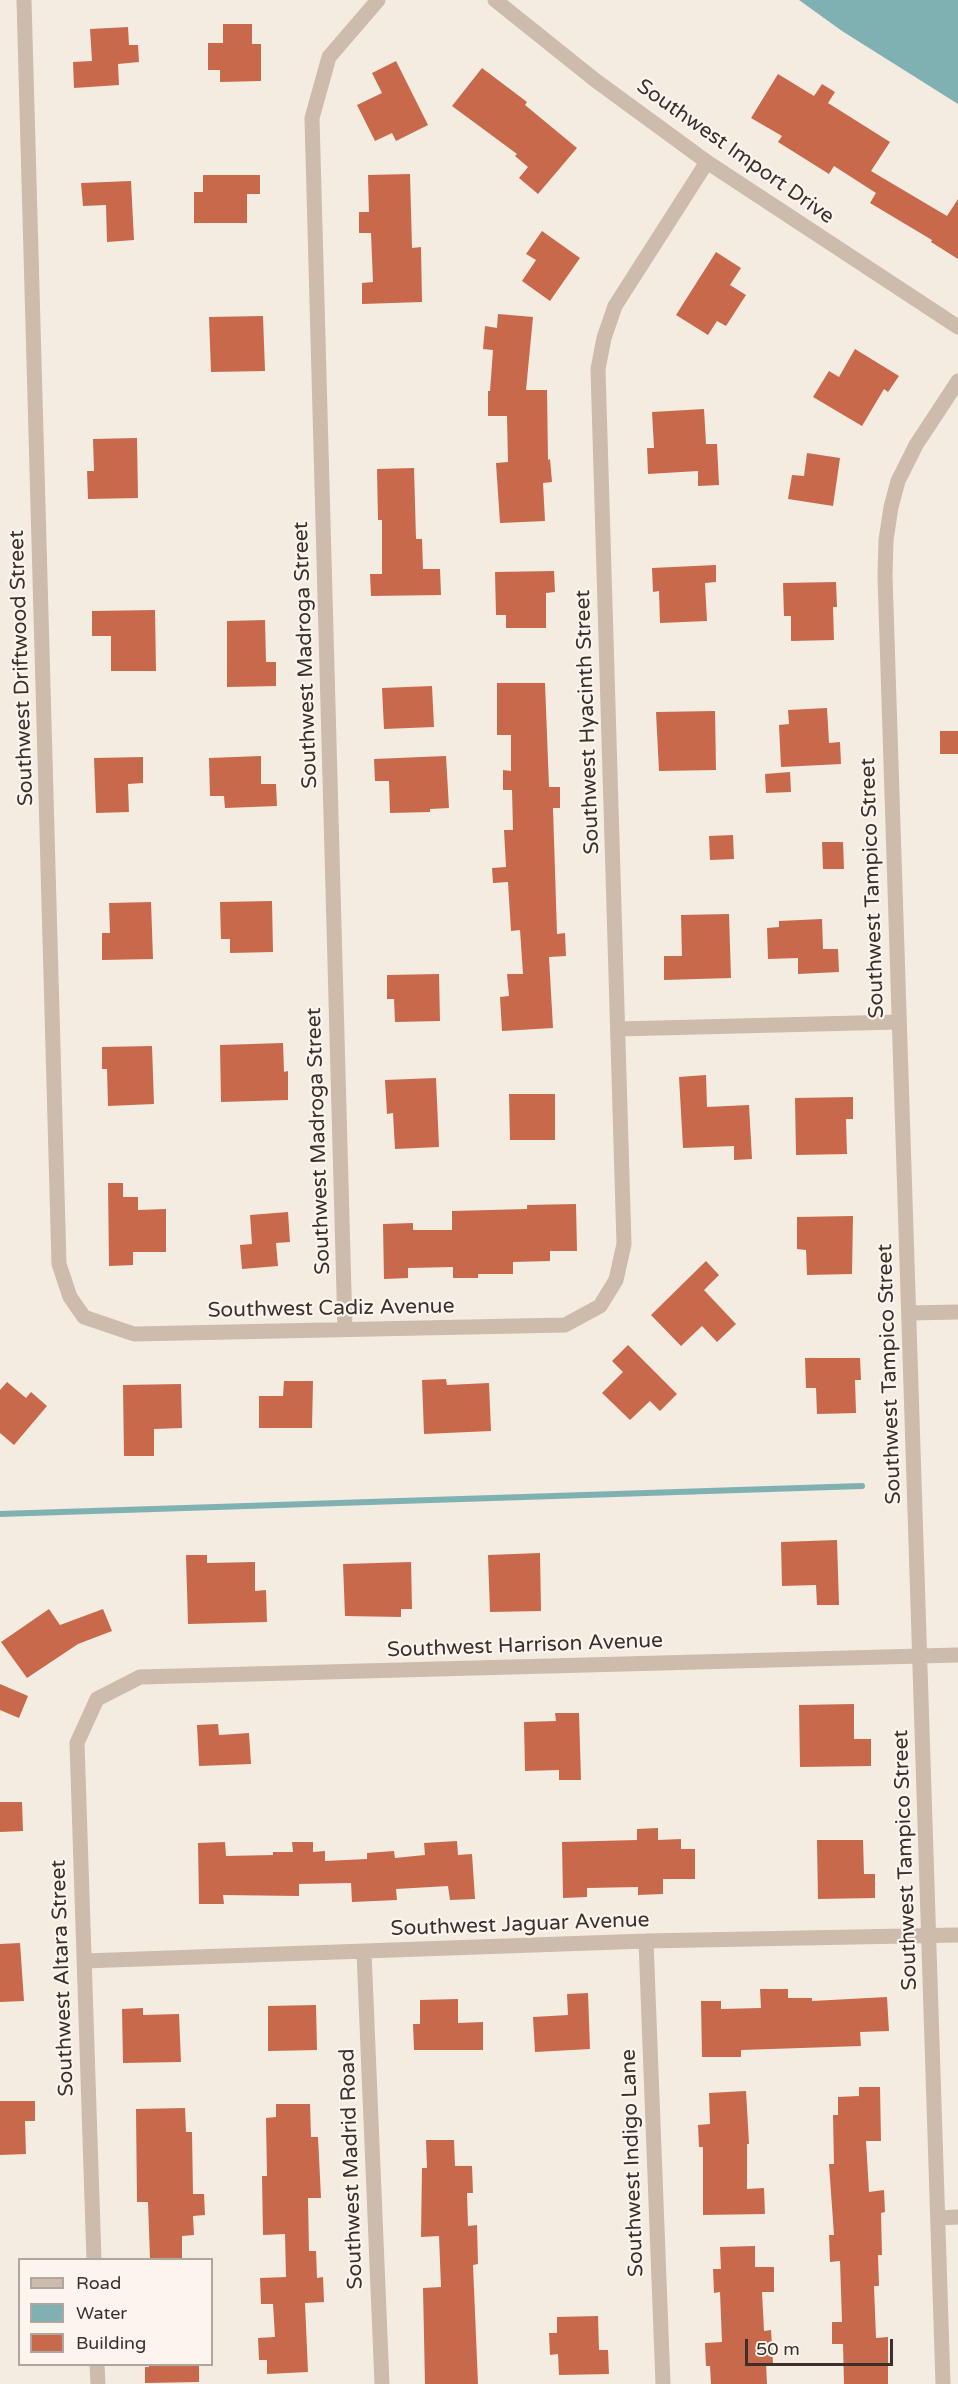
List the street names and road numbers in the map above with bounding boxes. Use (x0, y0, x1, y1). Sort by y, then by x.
street label: Southwest Import Drive (631, 74, 839, 230)
street label: Southwest Madroga Street (289, 521, 323, 789)
street label: Southwest Driftwood Street (5, 529, 39, 807)
street label: Southwest Hyacinth Street (571, 589, 605, 855)
street label: Southwest Tampico Street (856, 757, 890, 1019)
street label: Southwest Madroga Street (302, 1007, 336, 1275)
street label: Southwest Tampico Street (873, 1243, 907, 1505)
street label: Southwest Cadiz Avenue (207, 1294, 455, 1324)
street label: Southwest Harrison Avenue (387, 1629, 663, 1663)
street label: Southwest Tampico Street (889, 1729, 923, 1991)
street label: Southwest Altara Street (46, 1859, 80, 2097)
street label: Southwest Jaguar Avenue (390, 1908, 650, 1942)
street label: Southwest Madrid Road (335, 2048, 369, 2290)
street label: Southwest Indigo Lane (616, 2049, 650, 2277)

